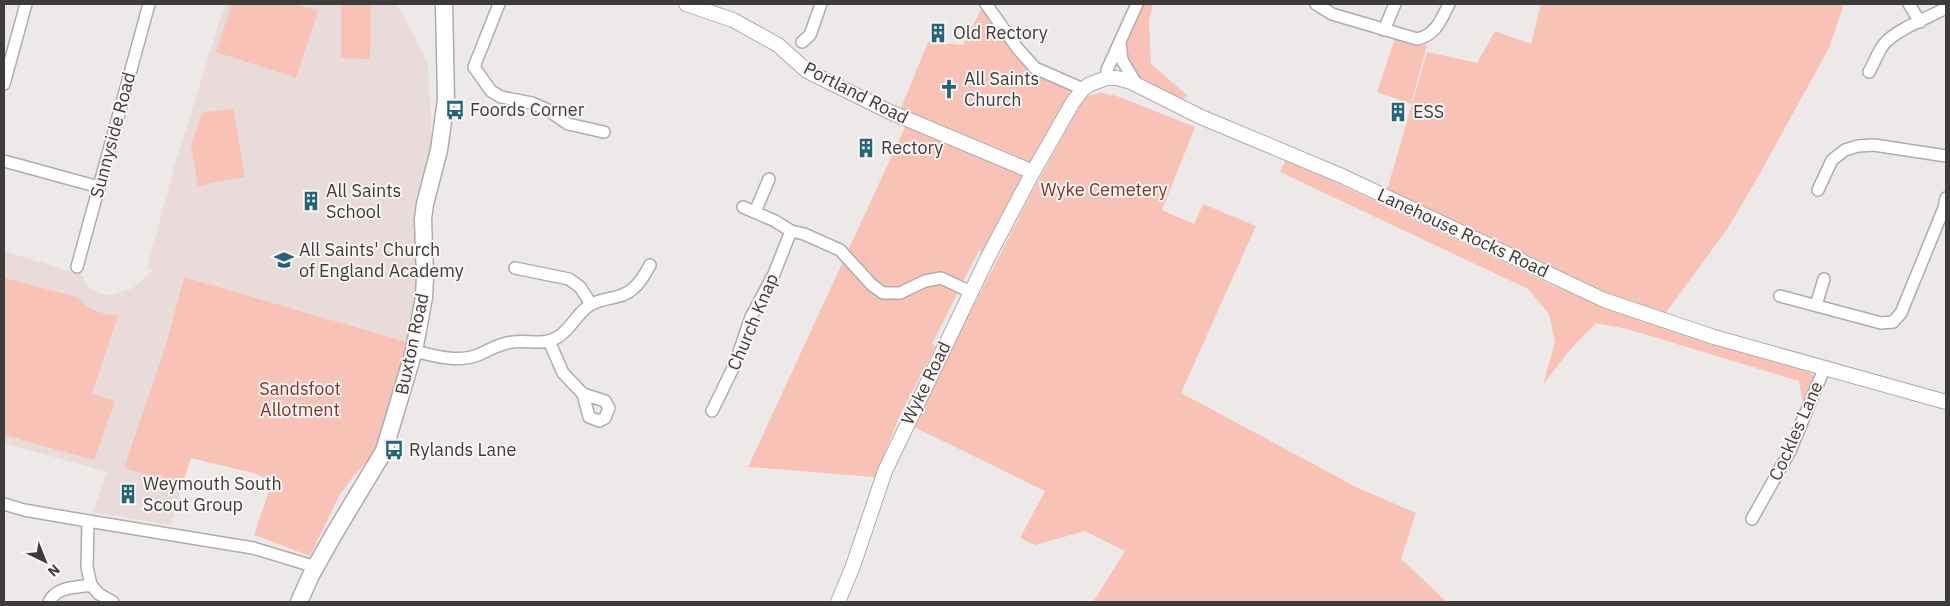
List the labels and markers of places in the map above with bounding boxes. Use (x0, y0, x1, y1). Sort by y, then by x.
place label: Old Rectory (953, 21, 1048, 44)
building icon: Old Rectory (927, 22, 949, 44)
place label: All Saints Church (964, 67, 1039, 111)
church icon: All Saints Church (938, 78, 960, 100)
place label: Foords Corner (470, 98, 585, 121)
bus stop icon: Foords Corner (444, 99, 466, 121)
place label: ESS (1413, 100, 1444, 123)
building icon: ESS (1387, 101, 1409, 123)
place label: Rectory (881, 136, 943, 159)
building icon: Rectory (855, 137, 877, 159)
place label: All Saints School (326, 179, 401, 223)
building icon: All Saints School (300, 190, 322, 212)
place label: All Saints' Church of England Academy (299, 238, 464, 282)
school or university icon: All Saints' Church of England Academy (273, 249, 295, 271)
place label: Rylands Lane (409, 438, 516, 461)
bus stop icon: Rylands Lane (383, 439, 405, 461)
place label: Weymouth South Scout Group (143, 472, 282, 516)
building icon: Weymouth South Scout Group (117, 483, 139, 505)

